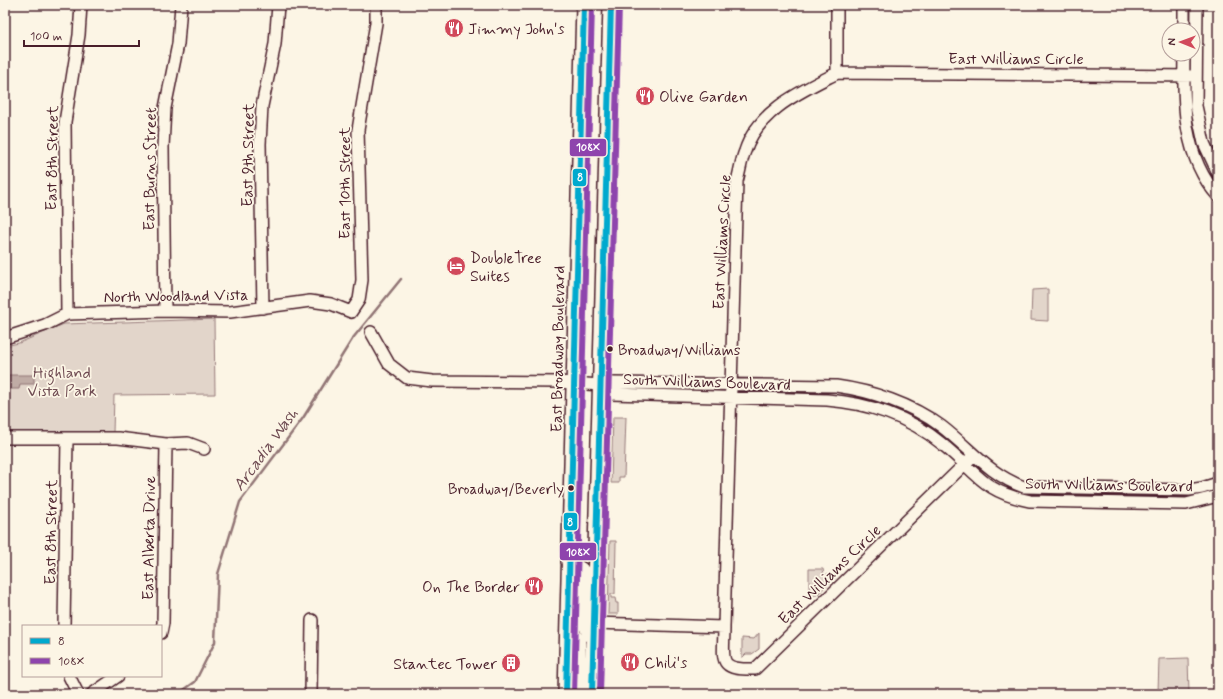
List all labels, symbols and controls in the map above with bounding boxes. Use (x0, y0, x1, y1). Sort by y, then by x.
restaurant icon: Jimmy John's (443, 17, 465, 39)
place label: Jimmy John's (468, 19, 565, 40)
scale bar (24, 22, 139, 48)
north arrow (1161, 22, 1201, 62)
text: 100 m (30, 29, 62, 45)
text: N (1165, 38, 1179, 46)
street label: East Williams Circle (948, 49, 1084, 70)
restaurant icon: Olive Garden (634, 85, 656, 107)
place label: Olive Garden (659, 87, 748, 108)
street label: East 9th Street (237, 102, 260, 207)
street label: East 8th Street (41, 105, 64, 211)
street label: East Burns Street (139, 107, 162, 231)
street label: East 10th Street (335, 126, 356, 239)
line badge: 108X (569, 138, 607, 157)
text: 108X (576, 141, 600, 155)
line badge: 8 (572, 168, 587, 187)
text: 8 (577, 171, 583, 185)
street label: East Williams Circle (708, 174, 737, 310)
place label: DoubleTree Suites (470, 248, 542, 287)
hotel icon: DoubleTree Suites (445, 255, 467, 277)
street label: East Broadway Boulevard (547, 265, 570, 433)
street label: North Woodland Vista (103, 285, 249, 308)
place label: Broadway/Williams (618, 341, 741, 361)
marker: Broadway/Williams (605, 344, 615, 354)
park label: Highland Vista Park (27, 363, 97, 402)
street label: South Williams Boulevard (623, 369, 791, 396)
water label: Arcadia Wash (228, 404, 303, 496)
street label: South Williams Boulevard (1025, 474, 1193, 497)
street label: East Alberta Drive (138, 475, 161, 600)
street label: East 8th Street (40, 479, 63, 585)
place label: Broadway/Beverly (448, 480, 564, 500)
marker: Broadway/Beverly (566, 483, 576, 493)
line badge: 8 (563, 512, 578, 531)
text: 8 (567, 516, 573, 530)
street label: East Williams Circle (774, 521, 886, 630)
line badge: 108X (559, 542, 597, 561)
text: 108X (566, 546, 590, 560)
restaurant icon: On The Border (523, 575, 545, 597)
place label: On The Border (422, 577, 520, 598)
legend (22, 625, 162, 677)
text: 8 (58, 634, 65, 650)
restaurant icon: Chili's (619, 651, 641, 673)
building icon: Stantec Tower (500, 652, 522, 674)
place label: Chili's (644, 653, 687, 674)
text: 108X (58, 654, 85, 670)
place label: Stantec Tower (393, 654, 497, 675)

